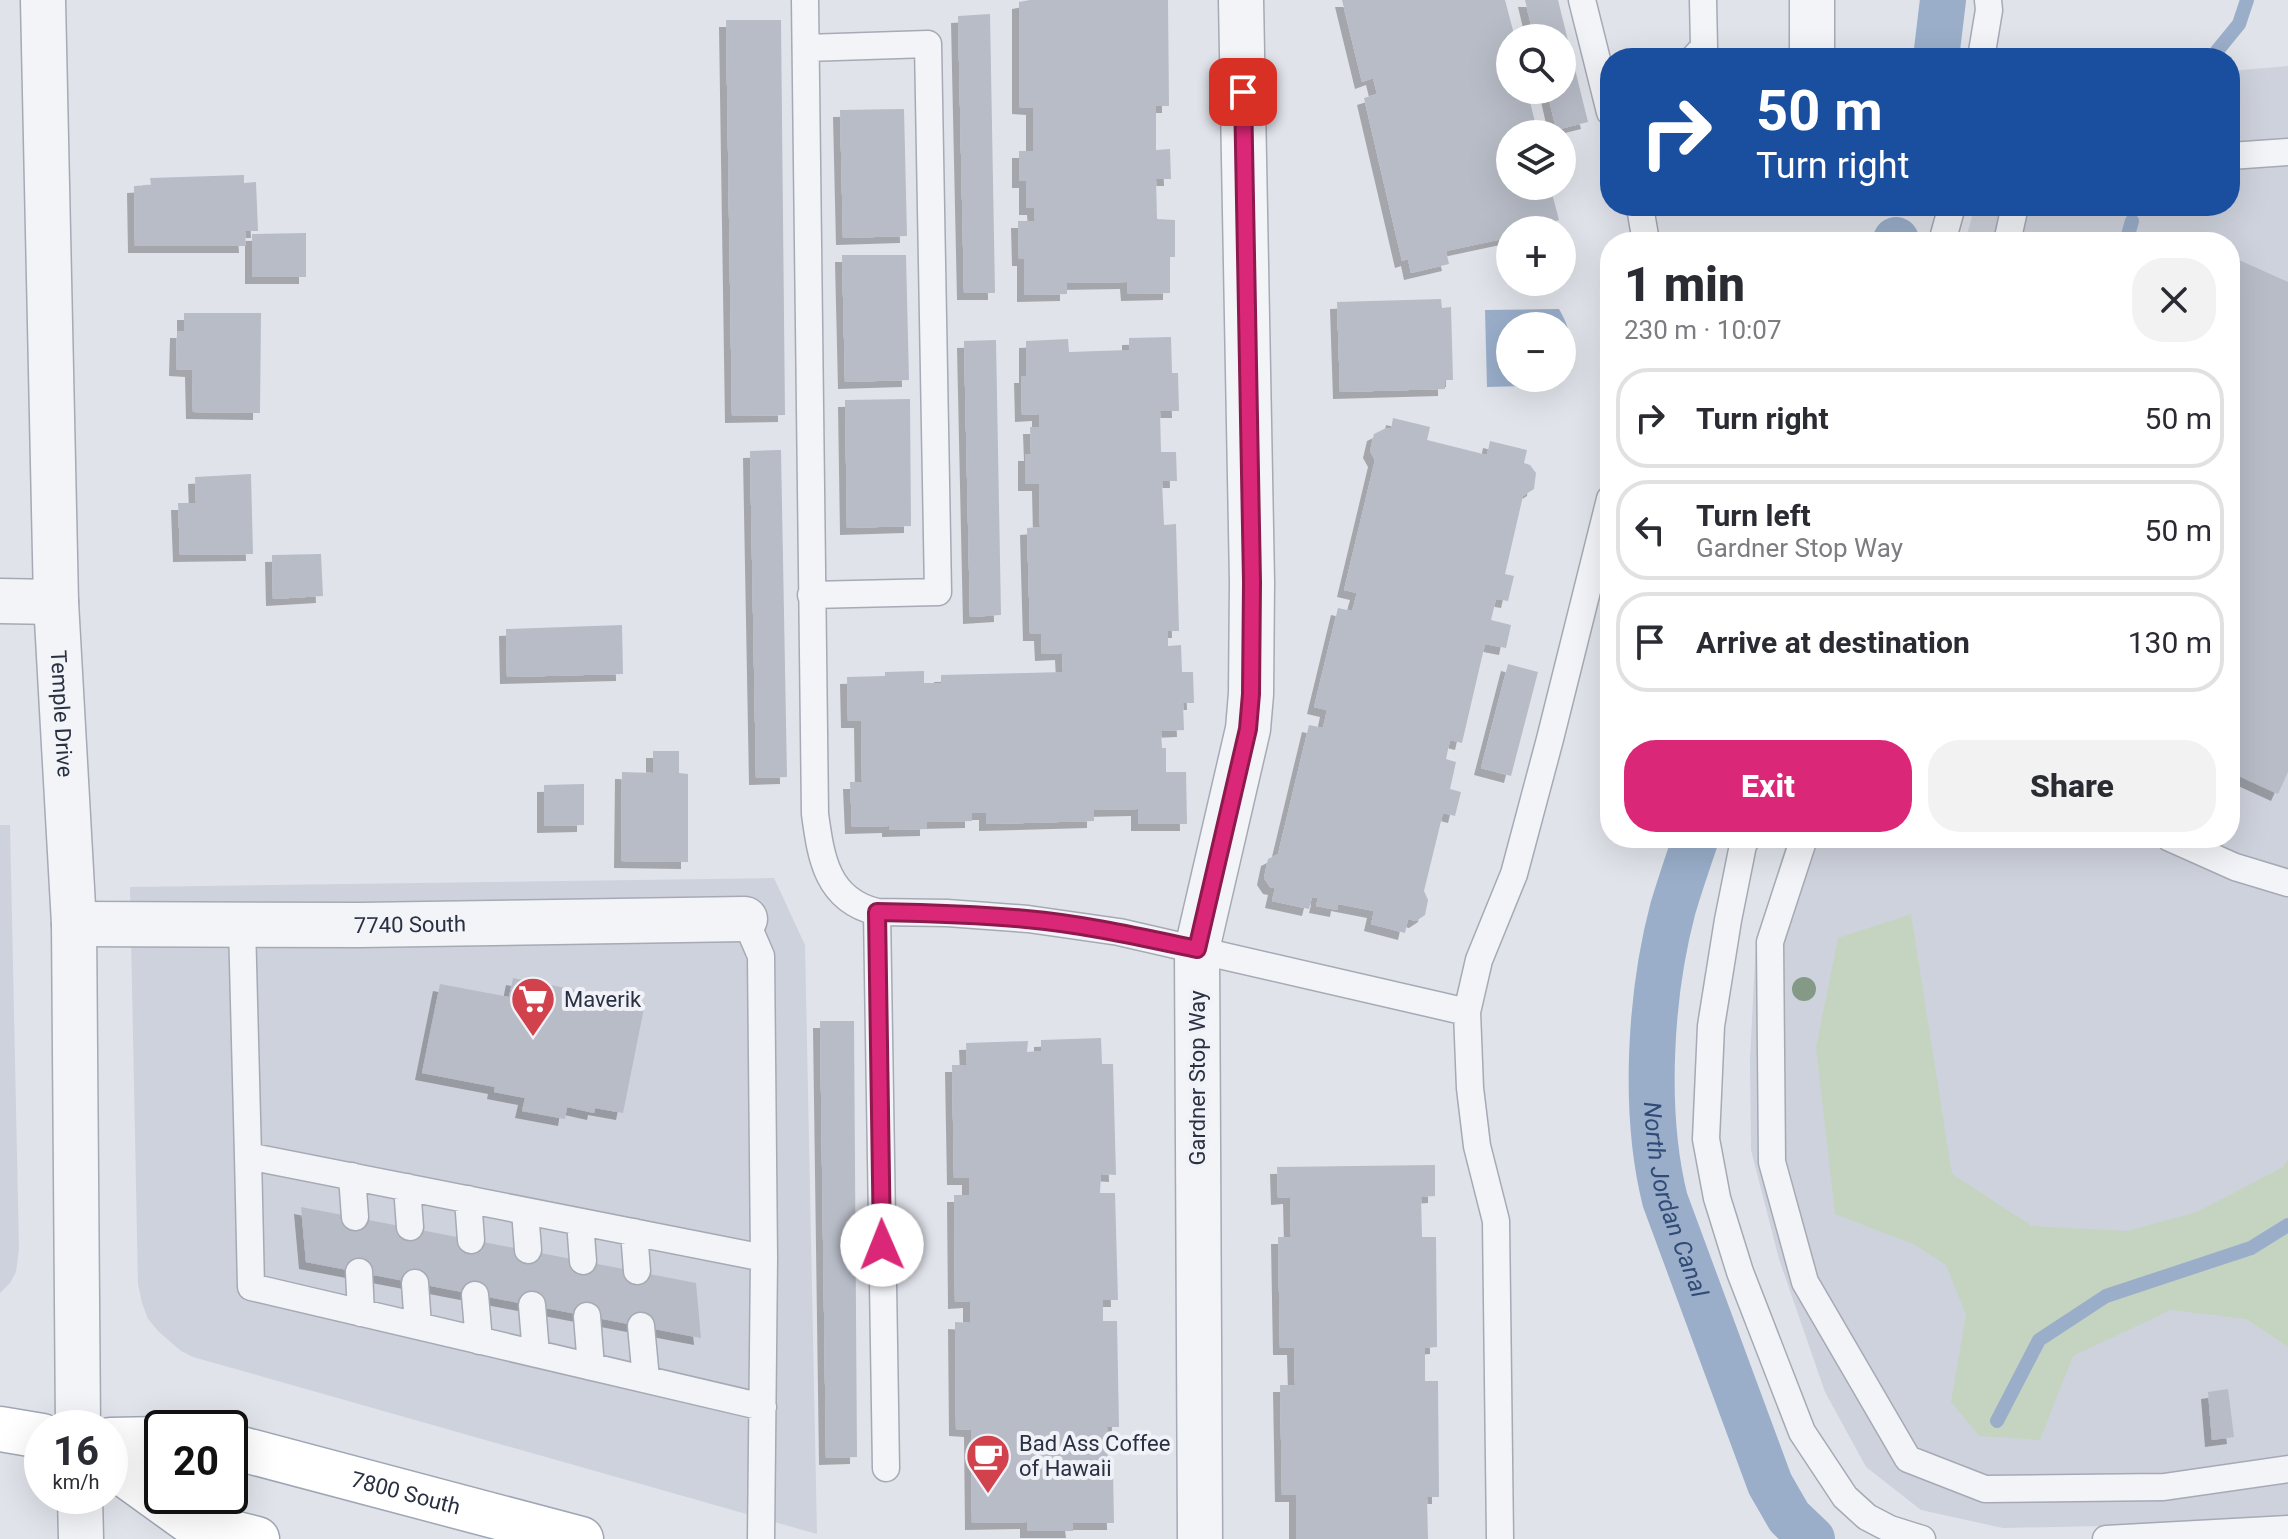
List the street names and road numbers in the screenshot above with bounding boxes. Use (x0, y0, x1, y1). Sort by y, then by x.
street label: Temple Drive (46, 649, 78, 778)
street label: 7740 South (354, 911, 466, 938)
street label: Gardner Stop Way (1185, 990, 1210, 1166)
street label: 7800 South (348, 1467, 463, 1520)

